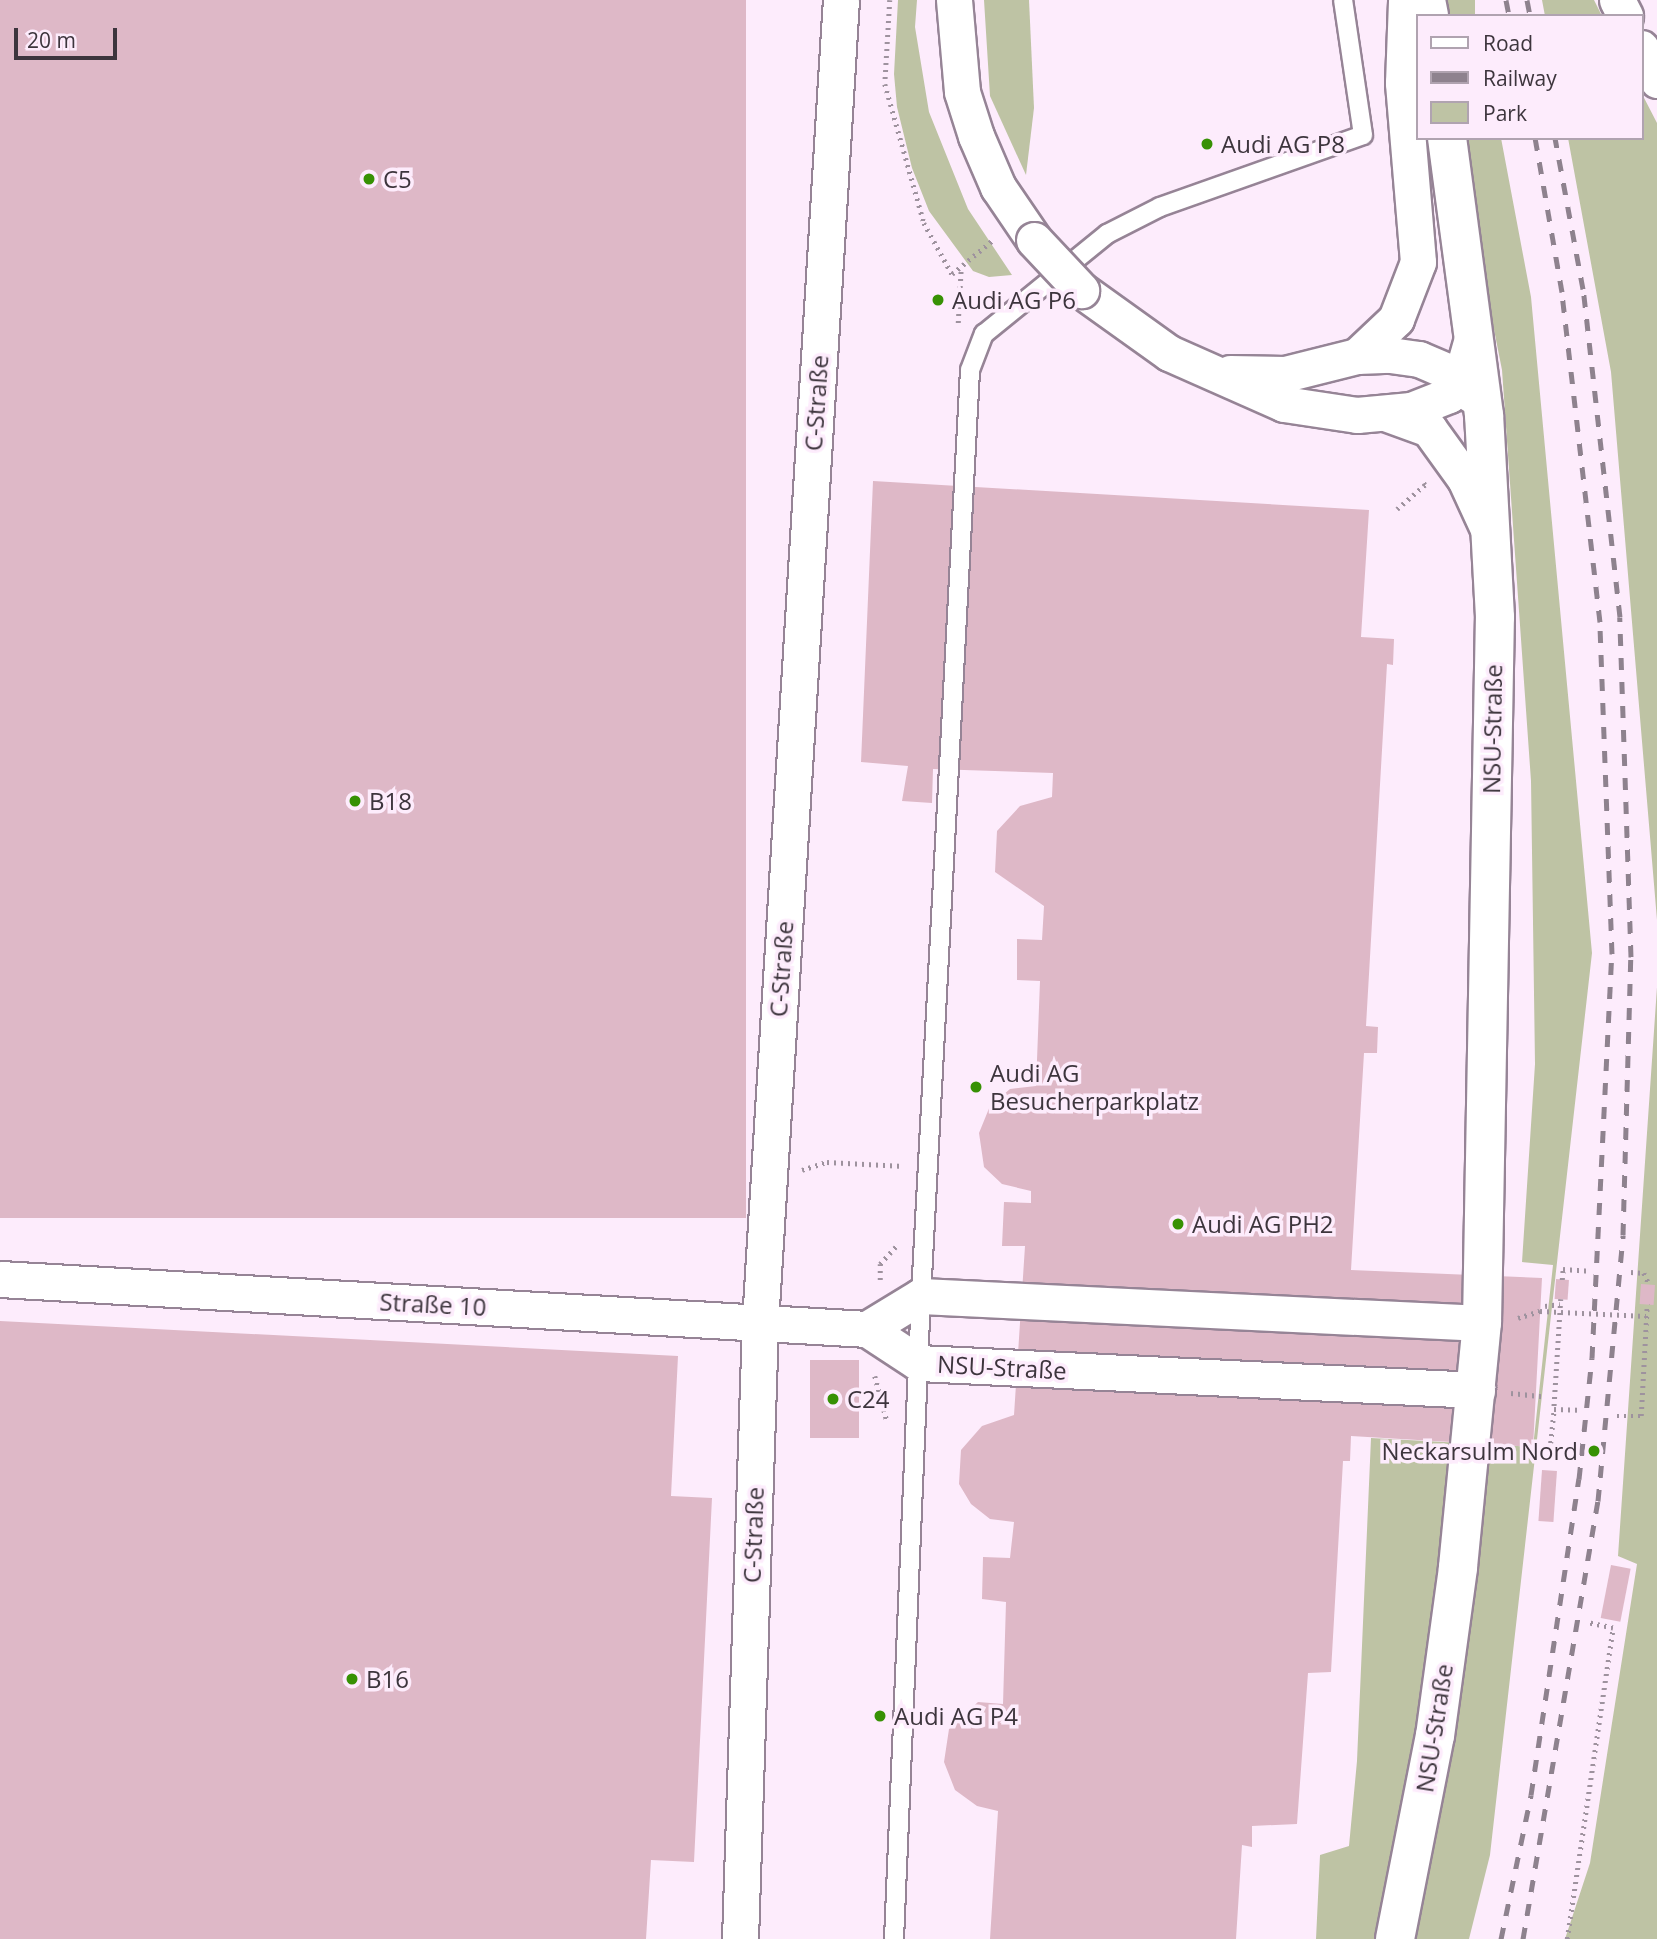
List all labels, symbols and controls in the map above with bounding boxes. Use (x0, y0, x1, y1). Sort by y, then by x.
scale bar (18, 14, 121, 58)
legend (1416, 14, 1643, 140)
text: 20 m (27, 26, 76, 54)
text: Road (1483, 29, 1533, 57)
text: Railway (1483, 64, 1557, 92)
text: Park (1483, 99, 1527, 127)
place label: Audi AG P8 (1221, 130, 1345, 158)
marker: Audi AG P8 (1199, 136, 1215, 152)
place label: C5 (383, 165, 412, 193)
marker: C5 (361, 171, 377, 187)
place label: Audi AG P6 (952, 286, 1076, 314)
marker: Audi AG P6 (930, 292, 946, 308)
street label: C-Straße (798, 354, 834, 452)
street label: NSU-Straße (1476, 664, 1508, 794)
place label: B18 (369, 787, 412, 815)
marker: B18 (347, 793, 363, 809)
street label: C-Straße (763, 920, 799, 1018)
place label: Audi AG Besucherparkplatz (990, 1059, 1199, 1115)
marker: Audi AG Besucherparkplatz (968, 1079, 984, 1095)
place label: Audi AG PH2 (1192, 1210, 1334, 1238)
marker: Audi AG PH2 (1170, 1216, 1186, 1232)
street label: Straße 10 (379, 1287, 487, 1321)
street label: NSU-Straße (936, 1349, 1068, 1385)
place label: C24 (847, 1385, 890, 1413)
marker: C24 (825, 1391, 841, 1407)
place label: Neckarsulm Nord (1382, 1437, 1578, 1465)
marker: Neckarsulm Nord (1584, 1441, 1604, 1461)
street label: C-Straße (737, 1486, 769, 1584)
street label: NSU-Straße (1410, 1662, 1458, 1794)
place label: B16 (366, 1665, 409, 1693)
marker: B16 (344, 1671, 360, 1687)
place label: Audi AG P4 (894, 1702, 1018, 1730)
marker: Audi AG P4 (872, 1708, 888, 1724)

